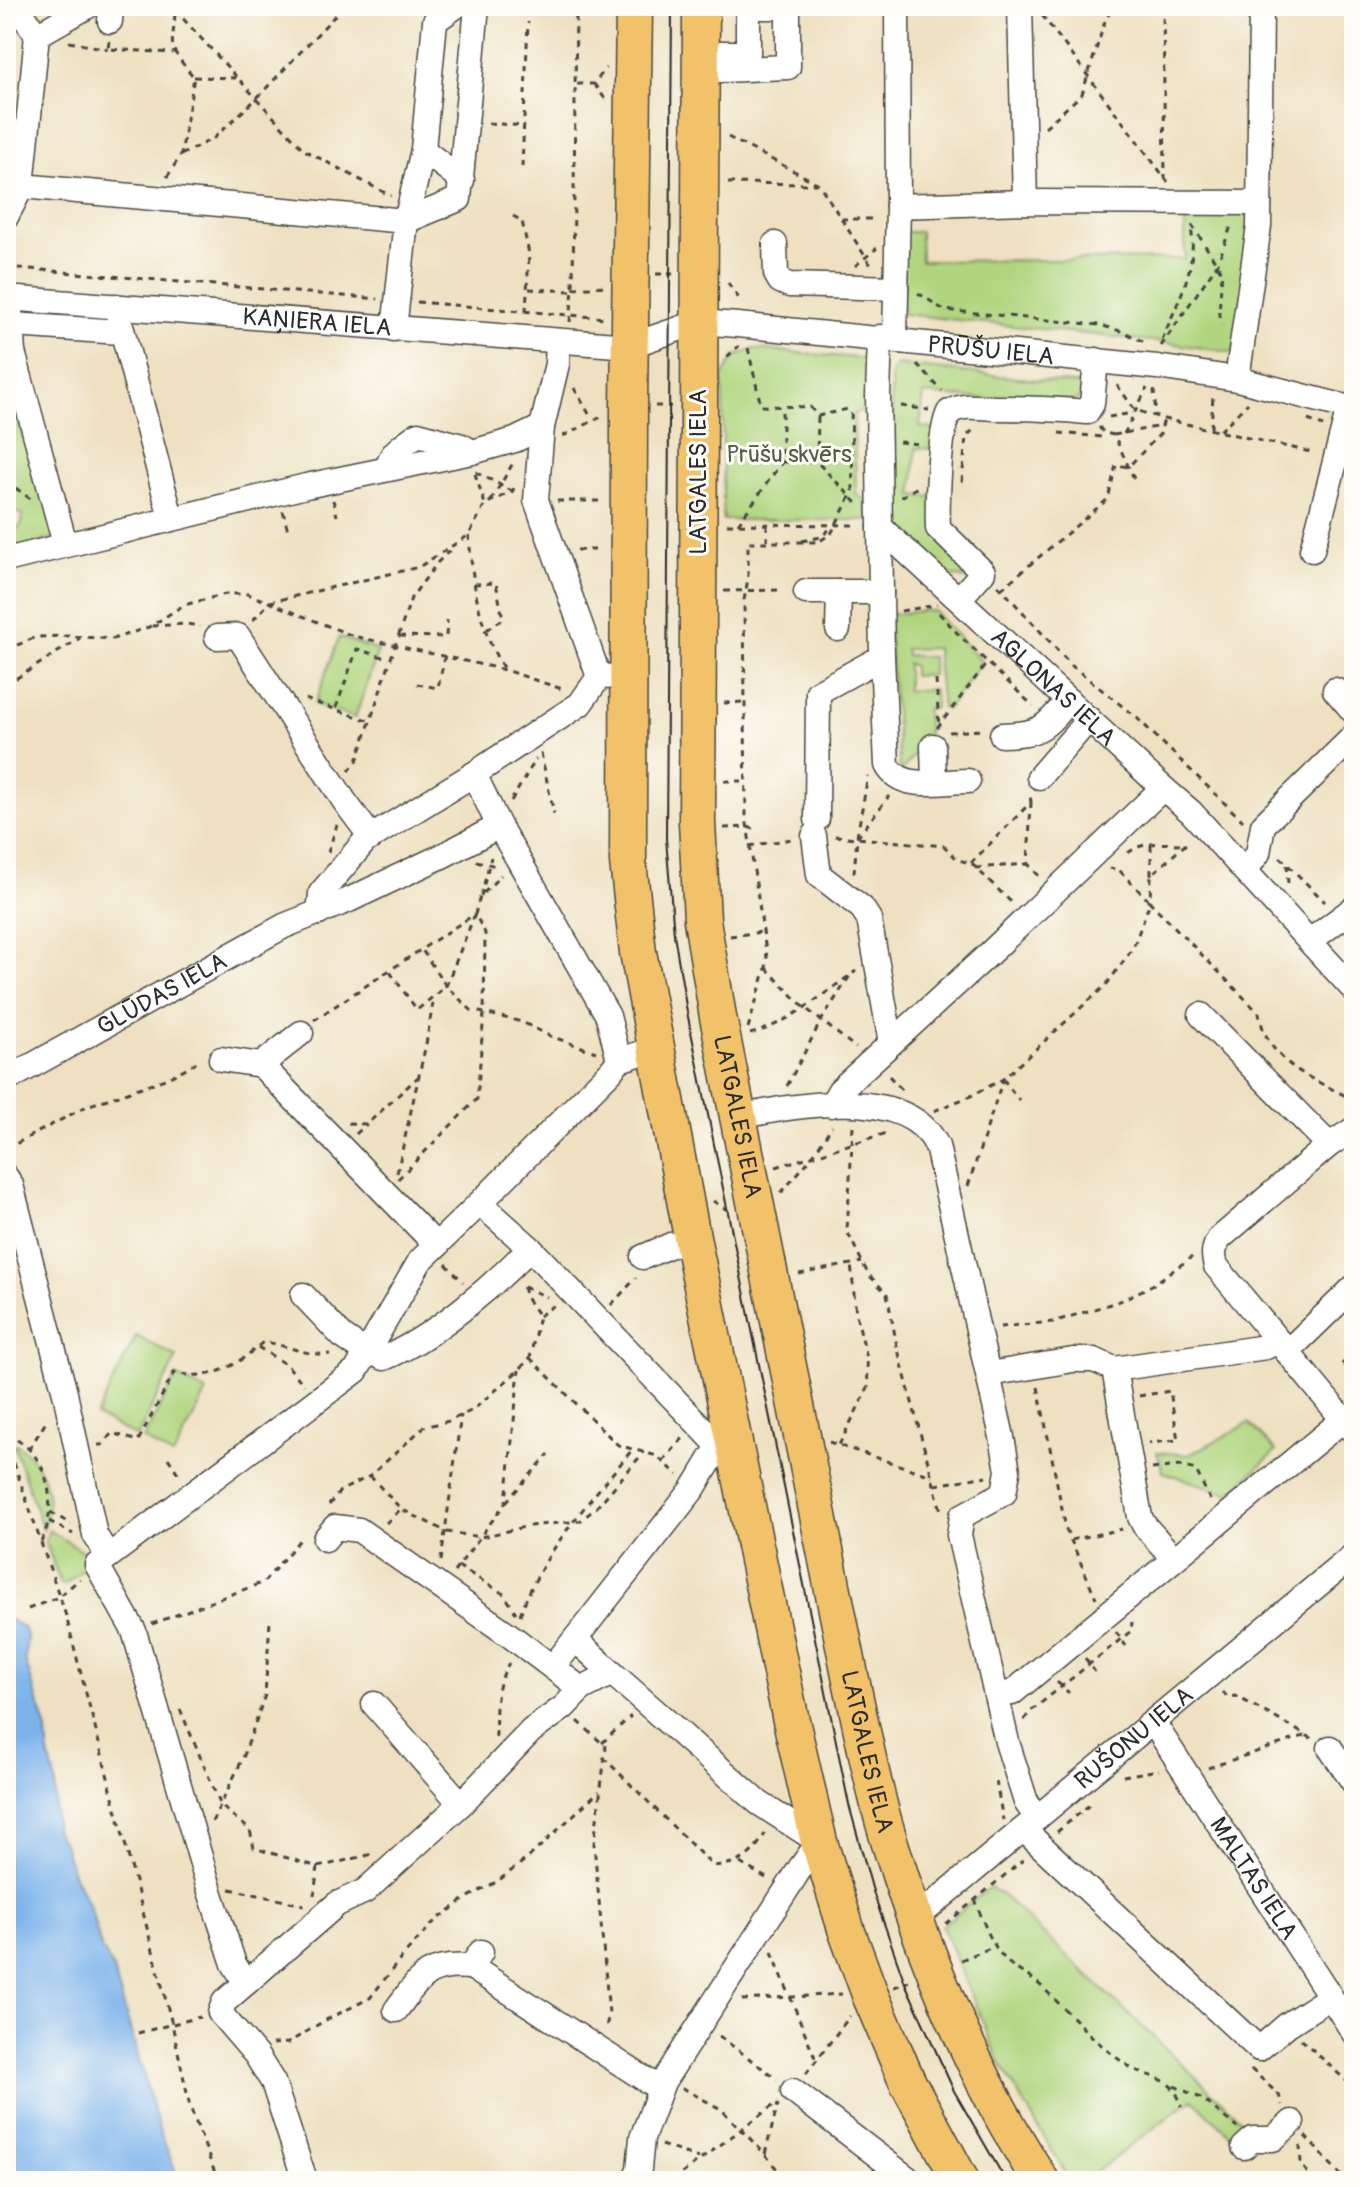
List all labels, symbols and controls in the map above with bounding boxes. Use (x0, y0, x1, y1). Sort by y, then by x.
street label: KAŅIERA IELA (242, 302, 393, 342)
street label: PRŪŠU IELA (926, 330, 1055, 371)
street label: LATGALES IELA (684, 389, 713, 555)
park label: Prūšu skvērs (726, 440, 852, 469)
street label: AGLONAS IELA (985, 622, 1122, 752)
street label: GLŪDAS IELA (92, 946, 232, 1041)
street label: LATGALES IELA (707, 1032, 768, 1201)
street label: LATGALES IELA (835, 1668, 900, 1836)
street label: RUŠONU IELA (1069, 1680, 1199, 1795)
street label: MALTAS IELA (1204, 1811, 1304, 1945)

